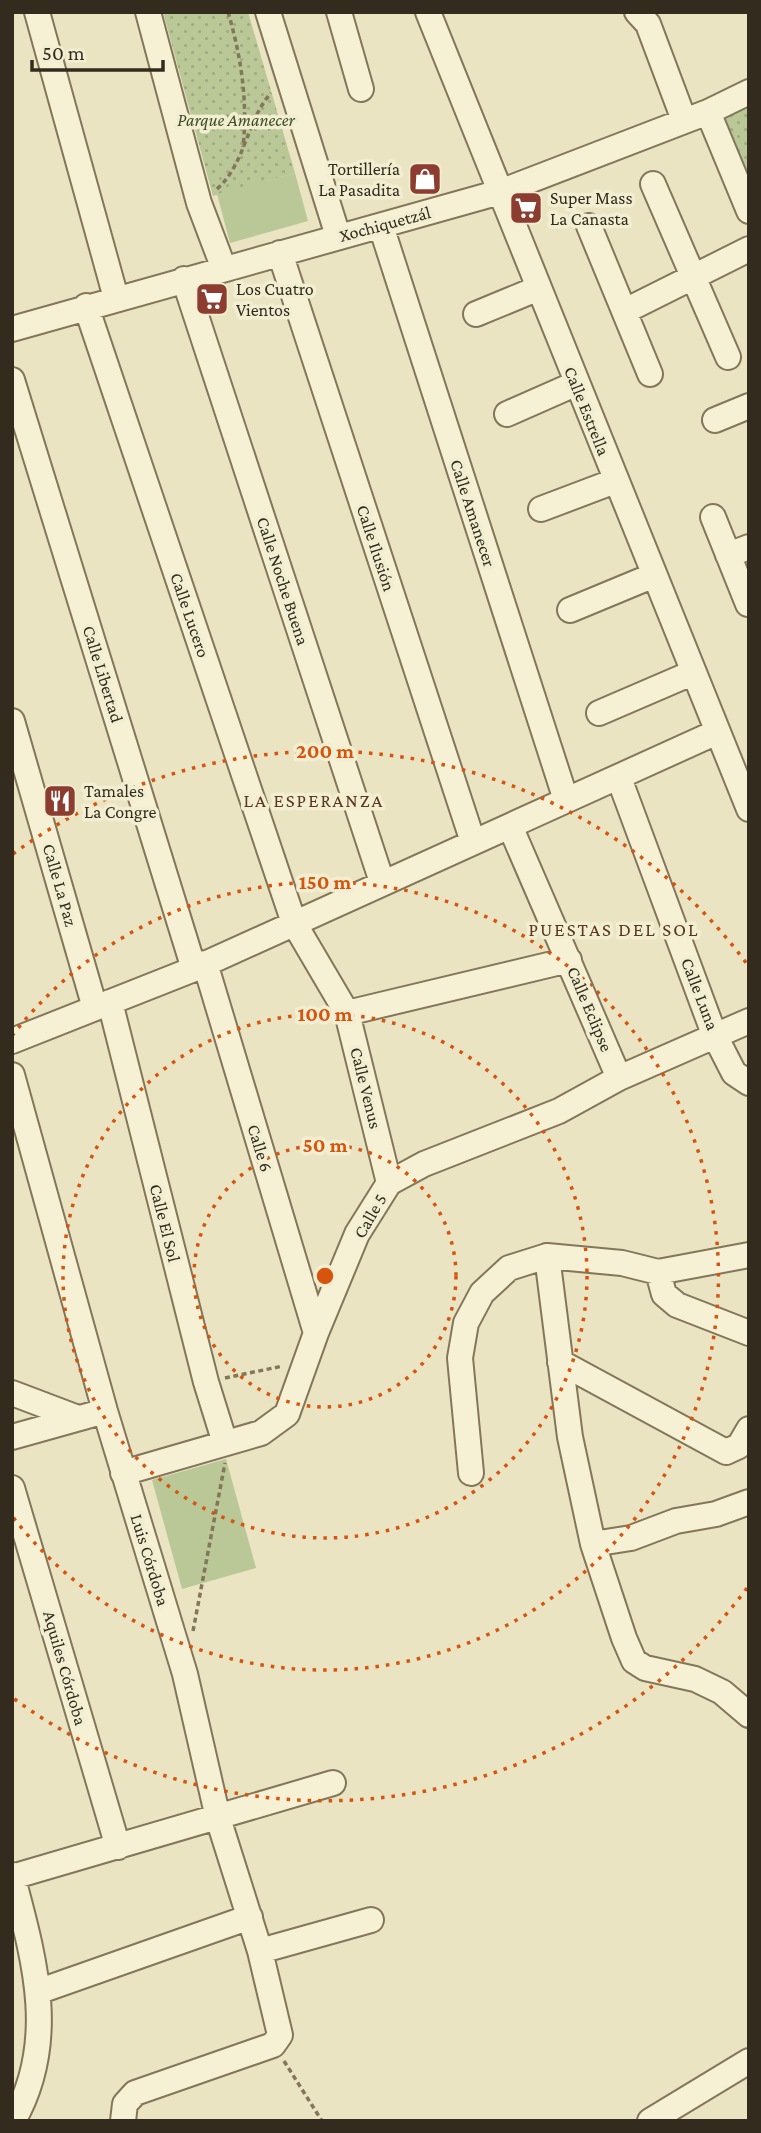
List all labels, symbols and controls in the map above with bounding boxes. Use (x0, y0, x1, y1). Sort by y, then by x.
scale bar (32, 28, 163, 72)
text: 50 m (42, 41, 85, 65)
park label: Parque Amanecer (177, 110, 295, 130)
place label: Tortillería La Pasadita (318, 159, 400, 200)
shop icon: Tortillería La Pasadita (406, 160, 444, 198)
place label: Super Mass La Canasta (550, 188, 633, 229)
supermarket icon: Super Mass La Canasta (507, 189, 545, 227)
street label: Xochiquetzál (337, 202, 433, 246)
place label: Los Cuatro Vientos (236, 279, 314, 320)
supermarket icon: Los Cuatro Vientos (193, 280, 231, 318)
street label: Calle Estrella (560, 364, 614, 458)
street label: Calle Amanecer (446, 457, 500, 570)
street label: Calle Ilusión (353, 502, 399, 594)
street label: Calle Noche Buena (253, 514, 313, 648)
street label: Calle Lucero (166, 570, 214, 660)
street label: Calle Libertad (79, 623, 127, 725)
text: 200 m (296, 739, 354, 763)
place label: Tamales La Congre (84, 781, 157, 822)
restaurant icon: Tamales La Congre (41, 782, 79, 820)
district label: LA ESPERANZA (244, 790, 384, 811)
street label: Calle La Paz (39, 841, 81, 929)
text: 150 m (299, 870, 352, 894)
district label: PUESTAS DEL SOL (529, 919, 699, 940)
street label: Calle Luna (677, 955, 723, 1033)
street label: Calle Eclipse (563, 963, 617, 1055)
text: 100 m (297, 1002, 353, 1026)
street label: Calle Venus (346, 1045, 386, 1131)
street label: Calle 6 (243, 1122, 277, 1174)
text: 50 m (303, 1133, 348, 1157)
street label: Calle El Sol (146, 1182, 184, 1264)
street label: Calle 5 (349, 1190, 391, 1242)
centre of rings (313, 1264, 337, 1288)
street label: Luis Córdoba (127, 1512, 173, 1608)
street label: Aquiles Córdoba (39, 1608, 91, 1728)

